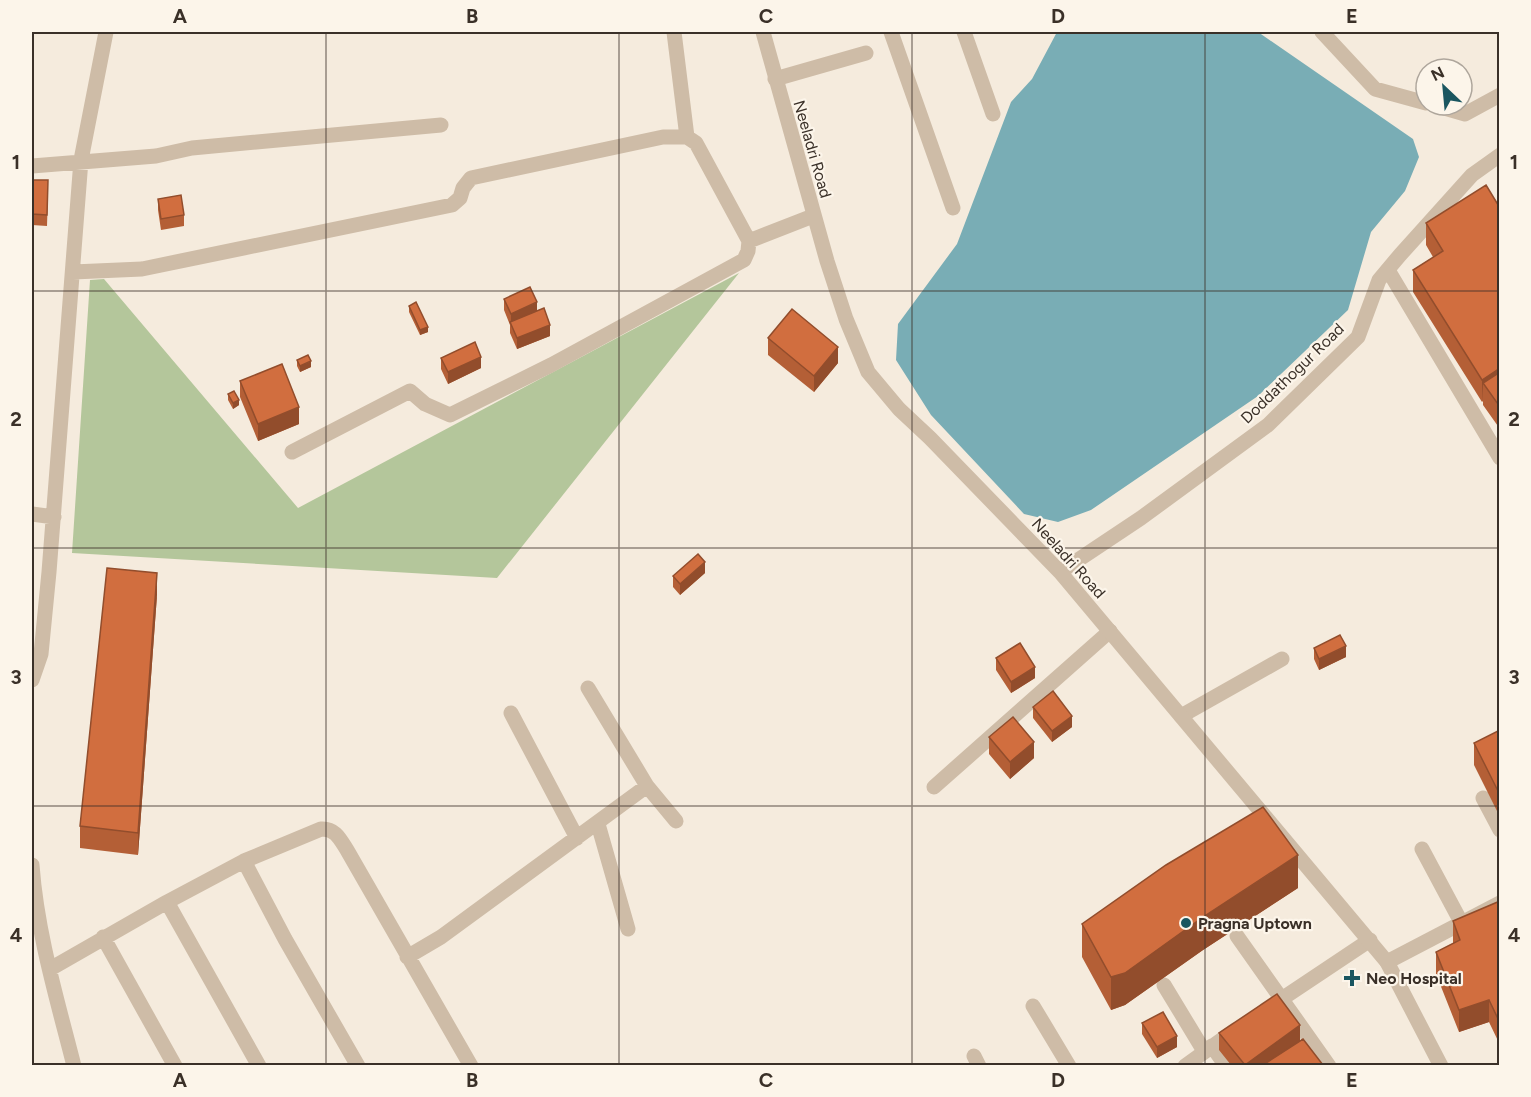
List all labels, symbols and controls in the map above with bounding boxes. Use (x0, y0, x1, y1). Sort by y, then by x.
text: A (173, 4, 188, 28)
text: B (466, 4, 478, 28)
text: C (759, 4, 773, 28)
text: D (1051, 4, 1065, 28)
text: E (1346, 4, 1358, 28)
north arrow (1414, 57, 1474, 117)
text: N (1428, 63, 1447, 85)
street label: Neeladri Road (789, 98, 836, 200)
text: 1 (12, 150, 20, 174)
text: 1 (1510, 150, 1518, 174)
street label: Doddathogur Road (1237, 319, 1348, 427)
text: 2 (10, 407, 22, 431)
text: 2 (1508, 407, 1520, 431)
street label: Neeladri Road (1028, 515, 1109, 602)
text: 3 (10, 665, 22, 689)
text: 3 (1508, 665, 1520, 689)
place label: Pragna Uptown (1198, 914, 1312, 933)
marker: Pragna Uptown (1179, 916, 1193, 930)
text: 4 (10, 923, 23, 947)
text: 4 (1508, 923, 1521, 947)
marker: Neo Hospital (1343, 969, 1361, 987)
place label: Neo Hospital (1366, 969, 1462, 988)
text: A (173, 1068, 188, 1092)
text: B (466, 1068, 478, 1092)
text: C (759, 1068, 773, 1092)
text: D (1051, 1068, 1065, 1092)
text: E (1346, 1068, 1358, 1092)

